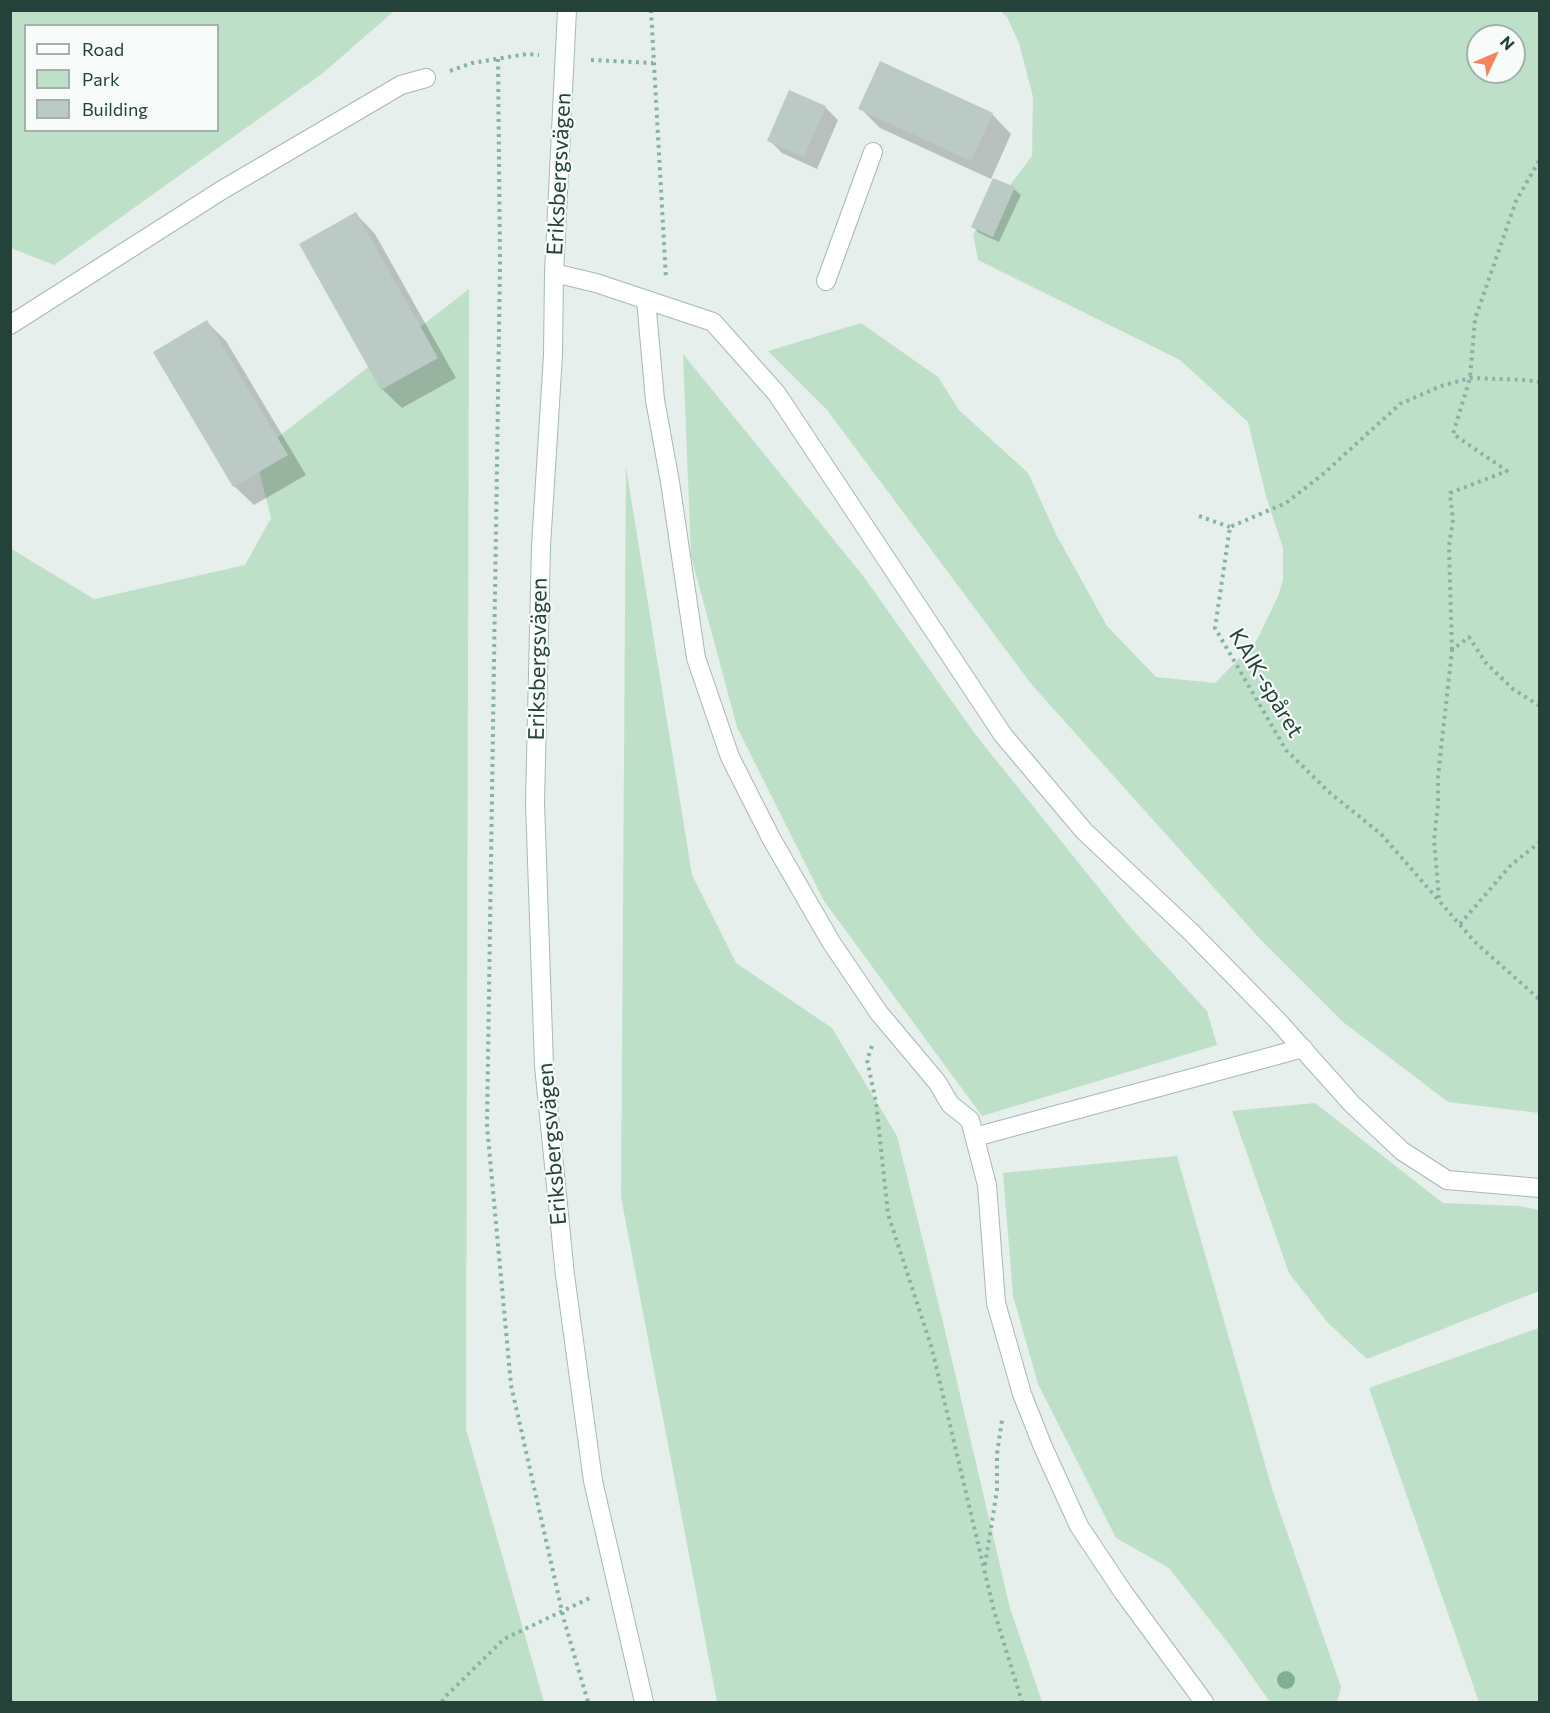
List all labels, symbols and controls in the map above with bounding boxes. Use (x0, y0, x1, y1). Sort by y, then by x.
legend (24, 24, 219, 132)
north arrow (1466, 24, 1526, 84)
text: N (1497, 32, 1519, 53)
text: Road (82, 38, 124, 60)
text: Park (82, 68, 120, 90)
street label: Eriksbergsvägen (542, 92, 576, 256)
text: Building (82, 98, 148, 120)
street label: Eriksbergsvägen (523, 577, 553, 741)
street label: KAIK-spåret (1223, 624, 1309, 742)
street label: Eriksbergsvägen (532, 1062, 572, 1226)

